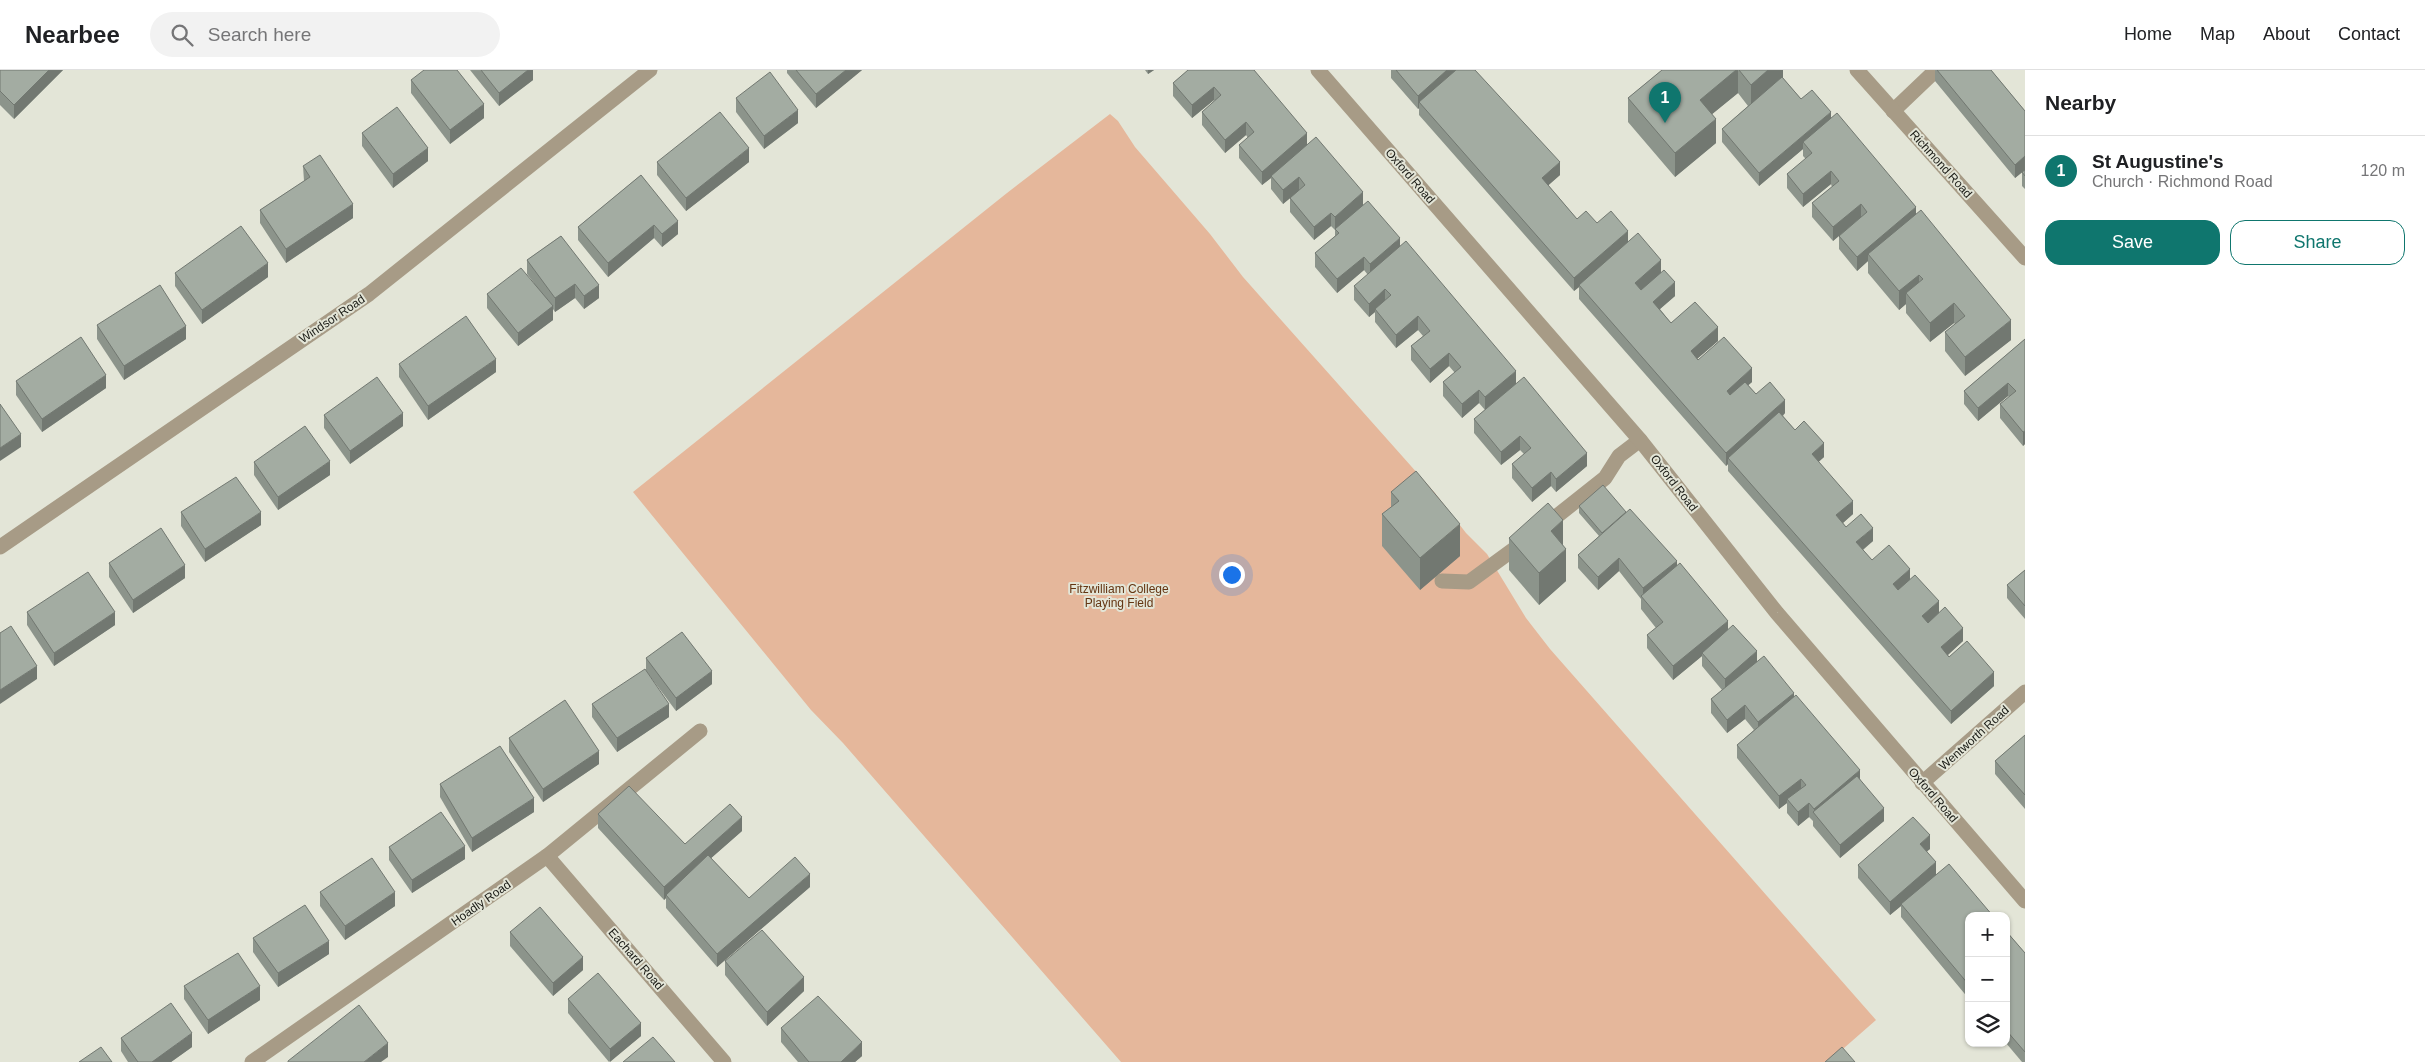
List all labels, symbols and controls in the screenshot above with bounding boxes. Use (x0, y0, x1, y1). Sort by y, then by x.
search box (150, 12, 500, 57)
text: Nearbee (25, 21, 120, 48)
icon: search (168, 21, 196, 49)
text: Search here (208, 24, 311, 45)
text: Home (2124, 24, 2172, 44)
text: Map (2200, 24, 2235, 44)
text: About (2263, 24, 2310, 44)
text: Contact (2338, 24, 2400, 44)
pin: 1 (1649, 82, 1681, 123)
text: Nearby (2045, 91, 2116, 114)
street label: Richmond Road (1907, 127, 1975, 201)
street label: Oxford Road (1382, 146, 1438, 206)
text: St Augustine's (2092, 151, 2224, 172)
text: 1 (2057, 162, 2065, 179)
text: 120 m (2361, 162, 2405, 179)
text: Church · Richmond Road (2092, 173, 2273, 190)
button: Save (2045, 220, 2220, 265)
button: Share (2230, 220, 2405, 265)
street label: Windsor Road (297, 292, 367, 346)
street label: Oxford Road (1648, 452, 1700, 514)
your location (1219, 562, 1245, 588)
park label: Fitzwilliam College Playing Field (1069, 582, 1169, 610)
street label: Wentworth Road (1936, 703, 2012, 773)
street label: Oxford Road (1905, 765, 1961, 825)
street label: Hoadly Road (449, 877, 513, 929)
map controls (1965, 912, 2010, 1047)
button: + (1965, 912, 2010, 957)
street label: Eachard Road (606, 925, 666, 993)
button: − (1965, 957, 2010, 1002)
button: layers (1965, 1002, 2010, 1047)

